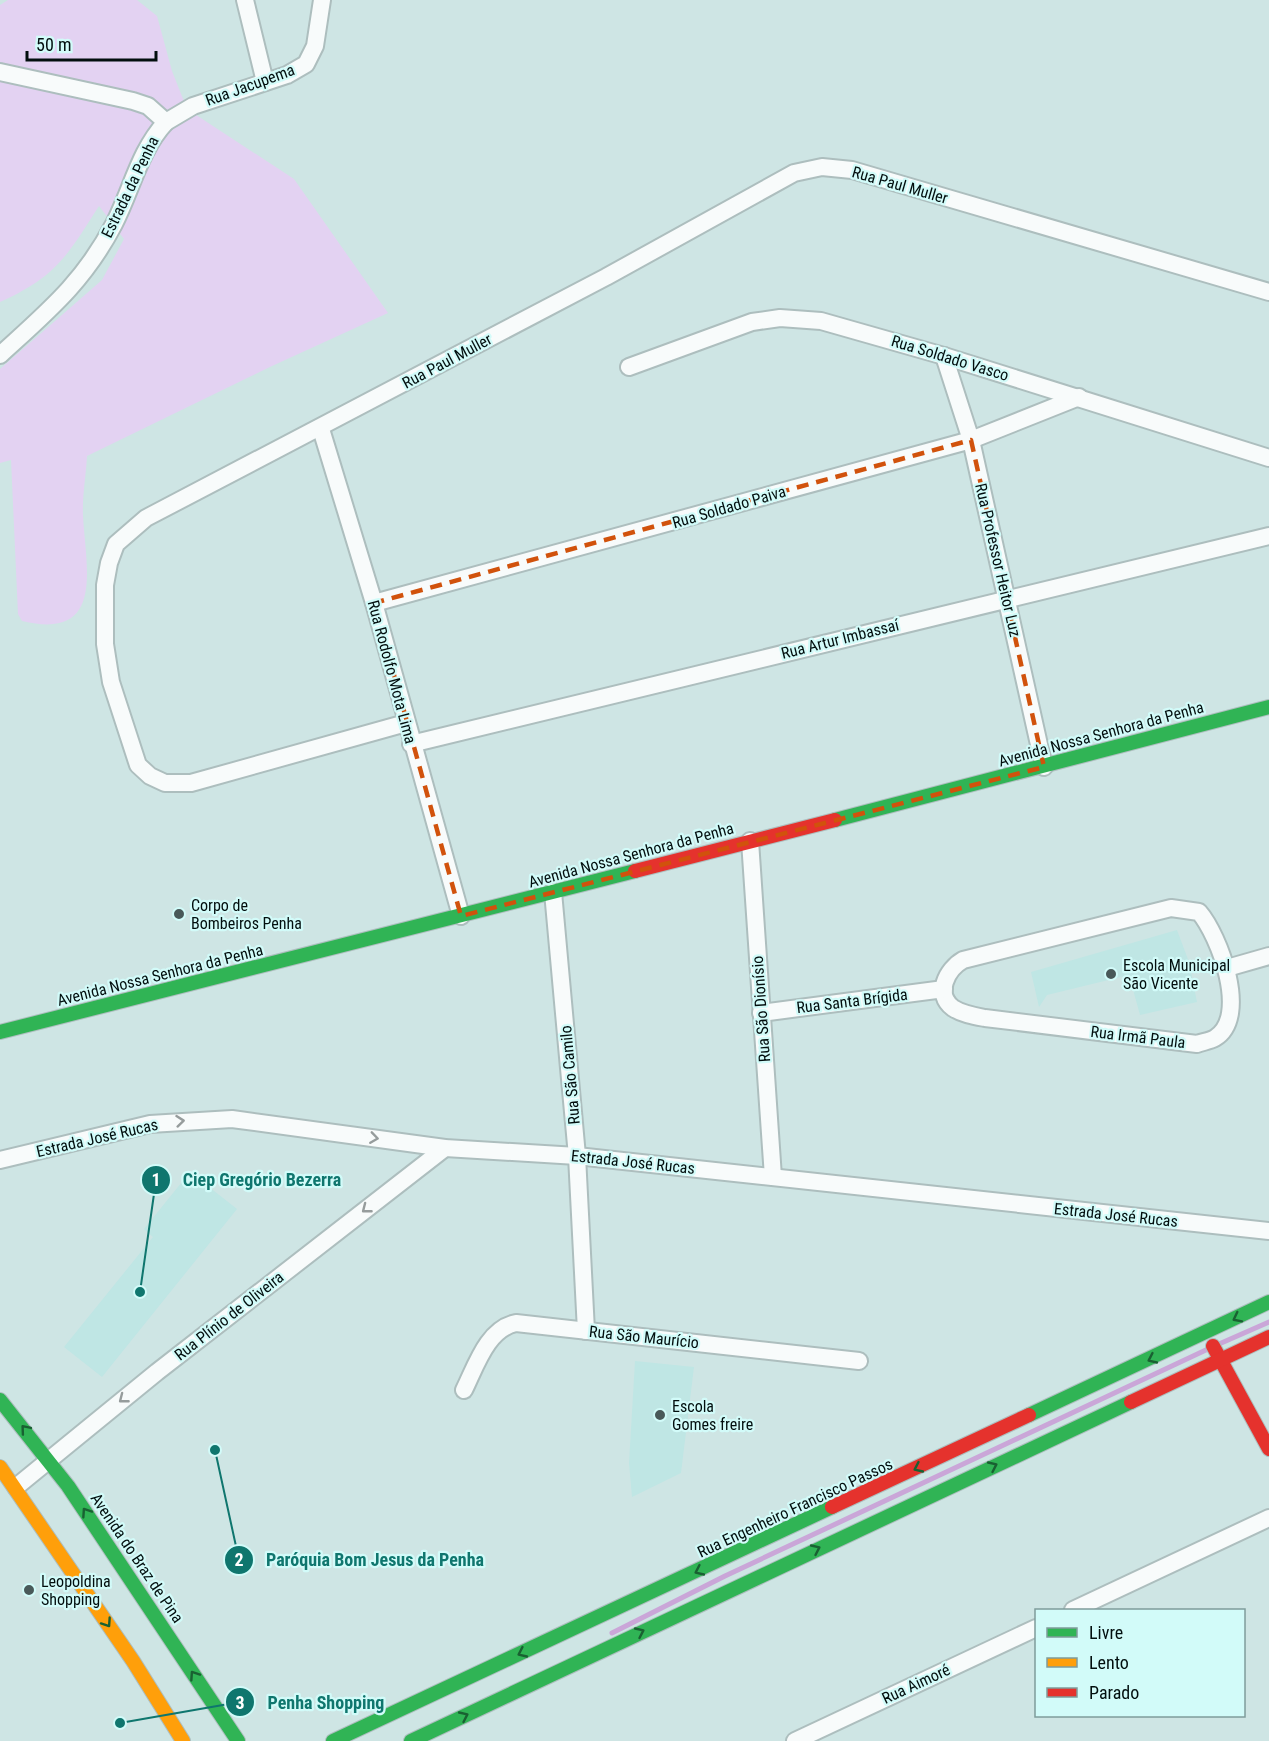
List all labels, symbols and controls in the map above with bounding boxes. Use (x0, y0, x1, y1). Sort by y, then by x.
scale bar (27, 24, 156, 62)
text: 50 m (36, 34, 71, 55)
street label: Rua Jacupema (203, 60, 297, 110)
street label: Estrada da Penha (97, 133, 163, 241)
street label: Rua Paul Muller (850, 162, 950, 208)
street label: Rua Paul Muller (399, 329, 495, 393)
street label: Rua Soldado Vasco (889, 331, 1011, 385)
street label: Rua Professor Heitor Luz (971, 481, 1025, 639)
street label: Rua Soldado Paiva (670, 482, 788, 532)
street label: Rua Rodolfo Mota Lima (364, 598, 420, 746)
street label: Rua Artur Imbassaí (779, 615, 902, 663)
street label: Avenida Nossa Senhora da Penha (996, 697, 1206, 771)
street label: Avenida Nossa Senhora da Penha (526, 818, 736, 892)
place label: Corpo de Bombeiros Penha (191, 896, 302, 933)
marker: Corpo de Bombeiros Penha (172, 907, 186, 921)
street label: Avenida Nossa Senhora da Penha (55, 940, 265, 1010)
street label: Rua São Dionísio (748, 955, 774, 1063)
place label: Escola Municipal São Vicente (1123, 956, 1230, 993)
marker: Escola Municipal São Vicente (1104, 967, 1118, 981)
street label: Rua Santa Brígida (795, 985, 909, 1017)
street label: Rua Irmã Paula (1090, 1022, 1186, 1052)
street label: Rua São Camilo (556, 1025, 584, 1125)
street label: Estrada José Rucas (34, 1115, 160, 1161)
one-way arrow (176, 1115, 185, 1128)
one-way arrow (369, 1131, 378, 1143)
street label: Estrada José Rucas (570, 1146, 696, 1178)
callout: Ciep Gregório Bezerra (141, 1162, 354, 1198)
text: 1 (151, 1169, 161, 1190)
text: Ciep Gregório Bezerra (183, 1169, 341, 1190)
street label: Estrada José Rucas (1053, 1199, 1179, 1231)
one-way arrow (361, 1202, 372, 1213)
street label: Rua Plínio de Oliveira (171, 1268, 287, 1364)
one-way arrow (1233, 1311, 1243, 1322)
street label: Rua São Maurício (588, 1322, 700, 1352)
one-way arrow (1148, 1351, 1159, 1363)
one-way arrow (118, 1392, 129, 1403)
place label: Escola Gomes freire (672, 1397, 753, 1434)
marker: Escola Gomes freire (653, 1408, 667, 1422)
one-way arrow (21, 1425, 32, 1436)
street label: Rua Engenheiro Francisco Passos (694, 1454, 896, 1562)
one-way arrow (914, 1461, 925, 1473)
one-way arrow (987, 1462, 998, 1474)
street label: Avenida do Braz de Pina (87, 1490, 187, 1626)
one-way arrow (83, 1508, 94, 1519)
callout: Paróquia Bom Jesus da Penha (224, 1542, 496, 1578)
one-way arrow (810, 1544, 821, 1556)
text: 2 (234, 1549, 244, 1570)
text: Paróquia Bom Jesus da Penha (266, 1549, 484, 1570)
one-way arrow (694, 1563, 705, 1575)
place label: Leopoldina Shopping (41, 1572, 111, 1609)
marker: Leopoldina Shopping (22, 1583, 36, 1597)
legend (1035, 1609, 1245, 1717)
one-way arrow (100, 1616, 111, 1627)
text: Livre (1089, 1622, 1123, 1643)
one-way arrow (634, 1627, 645, 1639)
one-way arrow (518, 1646, 529, 1658)
text: Lento (1089, 1652, 1129, 1673)
street label: Rua Aimoré (879, 1660, 953, 1708)
one-way arrow (190, 1671, 201, 1682)
text: Parado (1089, 1682, 1139, 1703)
callout: Penha Shopping (225, 1684, 396, 1720)
text: 3 (235, 1692, 245, 1713)
text: Penha Shopping (268, 1692, 384, 1713)
one-way arrow (458, 1711, 469, 1723)

